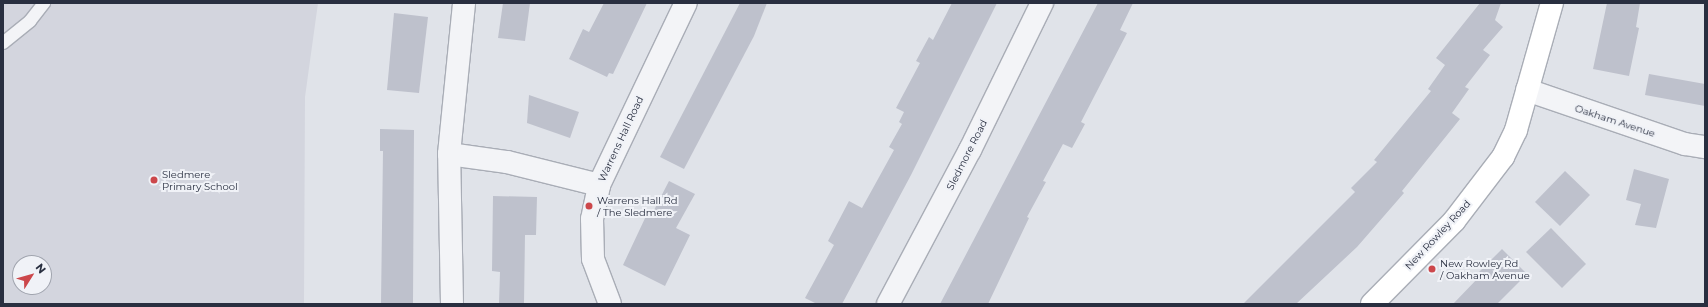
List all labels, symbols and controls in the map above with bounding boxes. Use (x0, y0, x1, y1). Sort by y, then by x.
street label: Warrens Hall Road (596, 94, 646, 184)
street label: Oakham Avenue (1573, 102, 1657, 140)
street label: Sledmore Road (944, 118, 990, 192)
place label: Sledmere Primary School (162, 168, 238, 192)
marker: Sledmere Primary School (149, 175, 159, 185)
place label: Warrens Hall Rd / The Sledmere (597, 194, 678, 218)
street label: New Rowley Road (1403, 198, 1473, 272)
marker: Warrens Hall Rd / The Sledmere (584, 201, 594, 211)
north arrow (12, 255, 52, 295)
place label: New Rowley Rd / Oakham Avenue (1440, 257, 1530, 280)
text: N (33, 261, 49, 276)
marker: New Rowley Rd / Oakham Avenue (1427, 264, 1437, 274)

